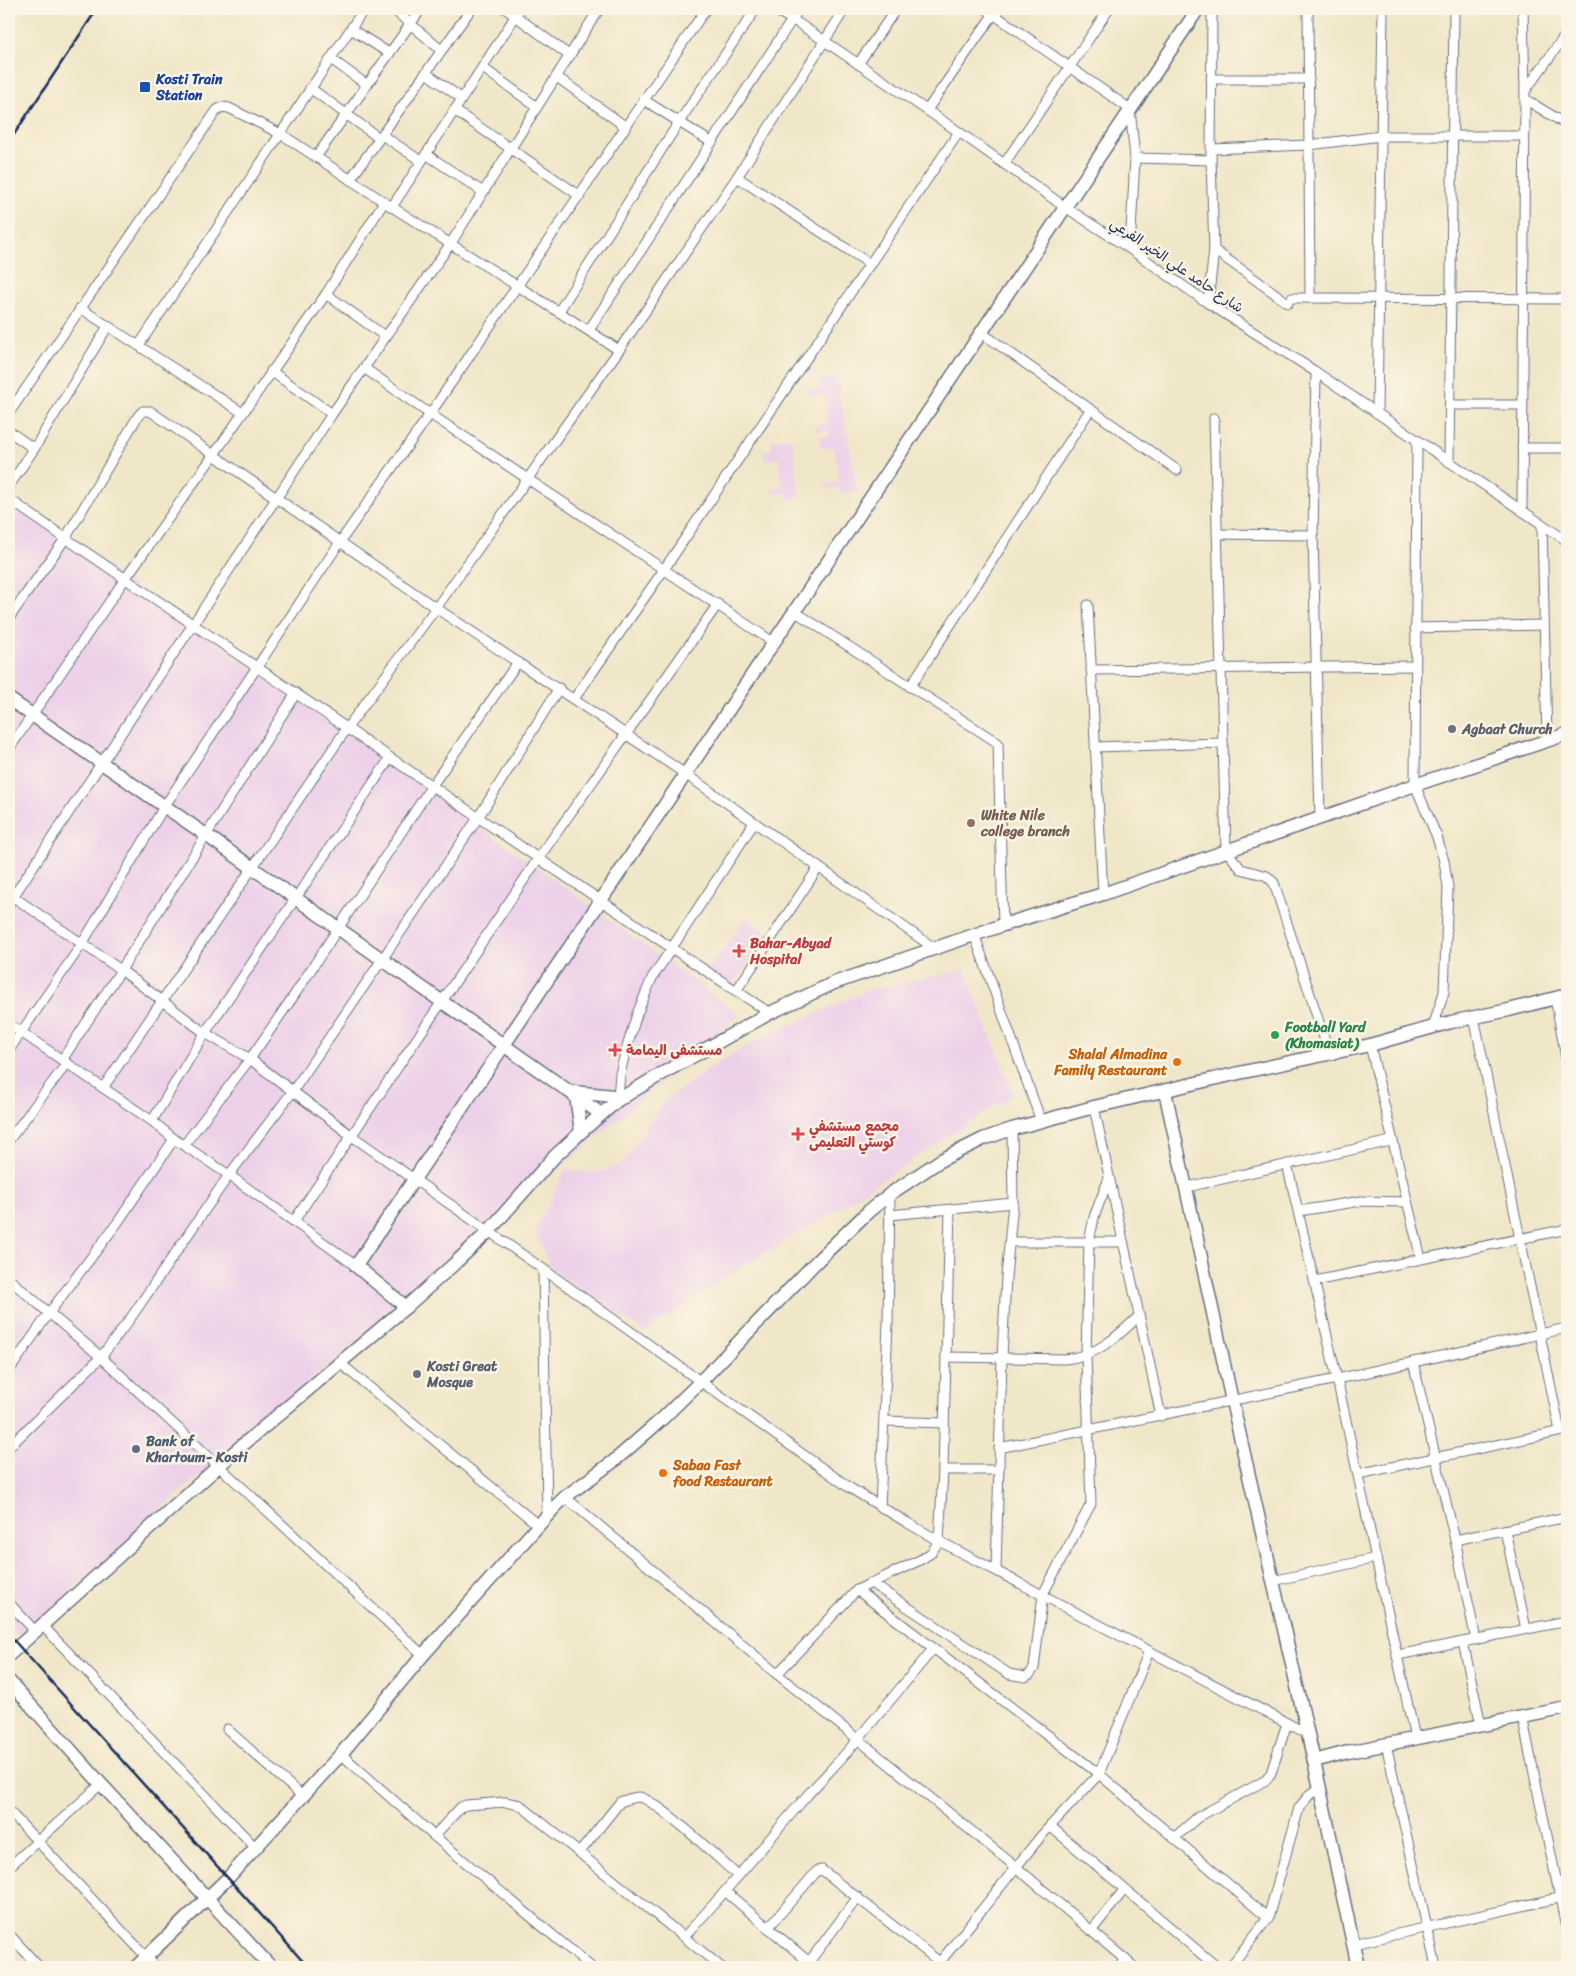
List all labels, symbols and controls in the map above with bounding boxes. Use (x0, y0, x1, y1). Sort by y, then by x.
place label: Kosti Train Station (155, 67, 223, 108)
marker: Kosti Train Station (138, 80, 152, 94)
street label: شارع حامد علي الخير الفرعي (1105, 211, 1249, 320)
place label: Agbaat Church (1461, 717, 1553, 742)
marker: Agbaat Church (1446, 723, 1458, 735)
place label: White Nile college branch (980, 803, 1071, 844)
marker: White Nile college branch (965, 817, 977, 829)
place label: Bahar-Abyad Hospital (749, 931, 832, 972)
marker: Bahar-Abyad Hospital (732, 944, 746, 958)
place label: Football Yard (Khomasiat) (1284, 1015, 1367, 1056)
marker: Football Yard (Khomasiat) (1269, 1029, 1281, 1041)
place label: مستشفى اليمامة (626, 1038, 722, 1063)
place label: Shalal Almadina Family Restaurant (1053, 1042, 1168, 1083)
marker: مستشفى اليمامة (608, 1043, 622, 1057)
marker: Shalal Almadina Family Restaurant (1171, 1056, 1183, 1068)
place label: مجمع مستشفي كوستي التعليمى (809, 1114, 899, 1155)
marker: مجمع مستشفي كوستي التعليمى (791, 1127, 805, 1141)
place label: Kosti Great Mosque (426, 1354, 498, 1395)
marker: Kosti Great Mosque (411, 1368, 423, 1380)
place label: Bank of Khartoum- Kosti (145, 1429, 248, 1470)
marker: Bank of Khartoum- Kosti (130, 1443, 142, 1455)
place label: Sabaa Fast food Restaurant (672, 1453, 773, 1494)
marker: Sabaa Fast food Restaurant (657, 1467, 669, 1479)

